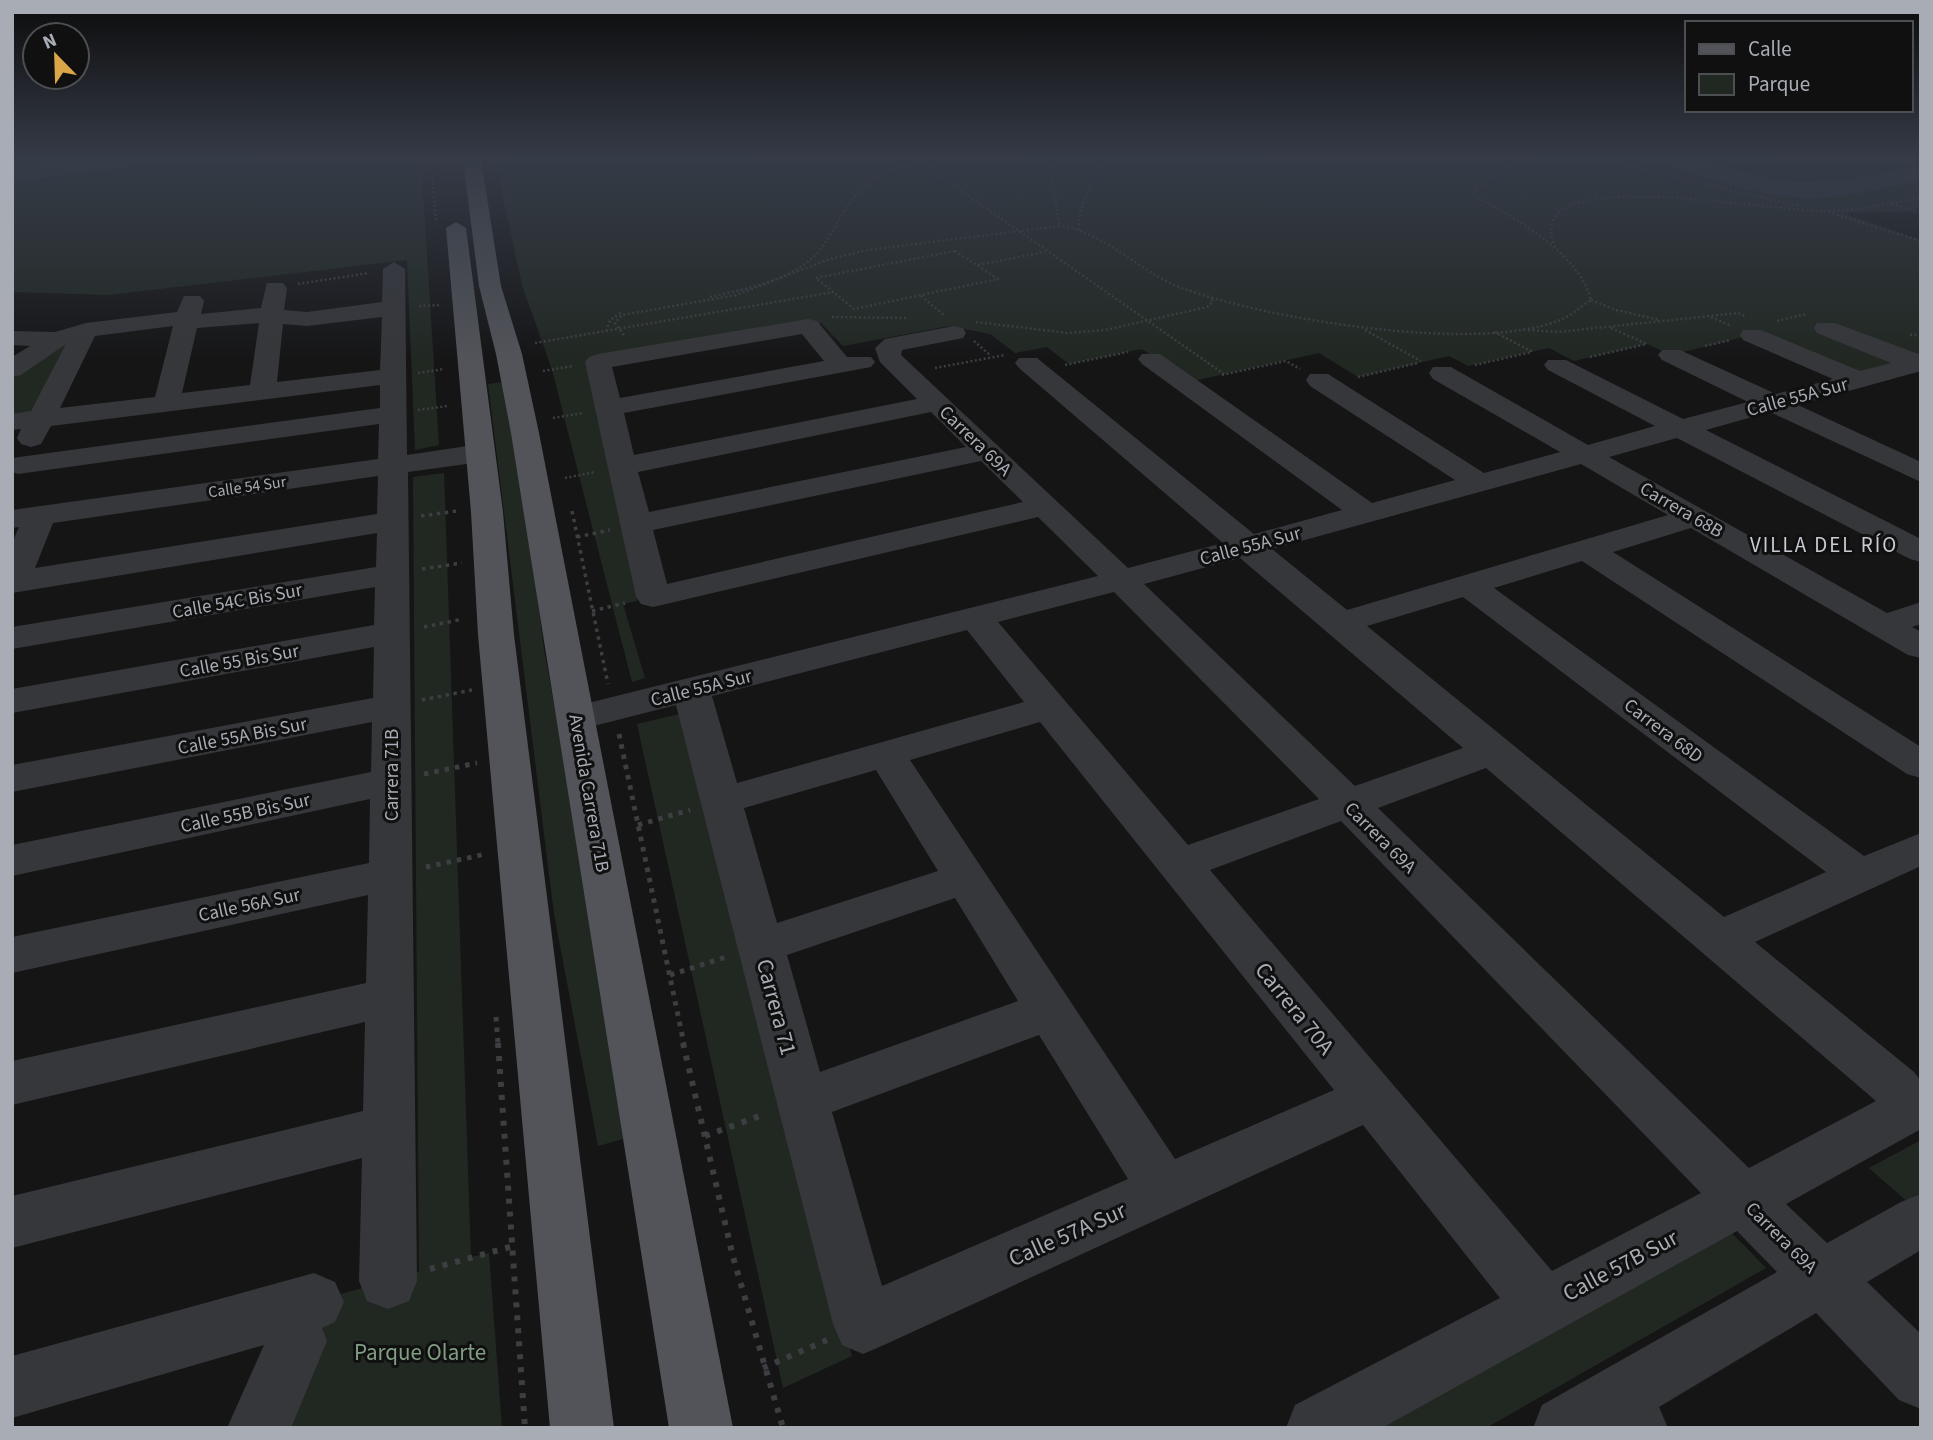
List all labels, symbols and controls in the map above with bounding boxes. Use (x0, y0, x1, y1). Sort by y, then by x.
north arrow (21, 21, 91, 91)
legend (1685, 21, 1912, 112)
text: N (39, 27, 61, 57)
text: Calle (1748, 34, 1792, 64)
text: Parque (1748, 69, 1810, 99)
street label: Calle 55A Sur (1744, 371, 1851, 424)
street label: Carrera 69A (933, 400, 1018, 483)
street label: Calle 54 Sur (207, 471, 288, 503)
street label: Carrera 68B (1634, 475, 1728, 545)
street label: Calle 55A Sur (1197, 520, 1304, 573)
district label: VILLA DEL RÍO (1750, 530, 1898, 560)
street label: Calle 54C Bis Sur (170, 577, 305, 626)
street label: Calle 55 Bis Sur (177, 638, 301, 685)
street label: Calle 55A Sur (648, 663, 755, 714)
street label: Carrera 68D (1618, 692, 1708, 770)
street label: Calle 55A Bis Sur (175, 711, 310, 762)
street label: Avenida Carrera 71B (561, 712, 616, 874)
street label: Carrera 71B (379, 729, 406, 821)
street label: Calle 55B Bis Sur (178, 786, 313, 840)
street label: Carrera 69A (1338, 796, 1422, 880)
street label: Calle 56A Sur (196, 881, 303, 929)
street label: Carrera 71 (748, 955, 805, 1059)
street label: Carrera 70A (1247, 955, 1343, 1062)
street label: Calle 57A Sur (1003, 1194, 1132, 1275)
street label: Carrera 69A (1739, 1196, 1823, 1280)
street label: Calle 57B Sur (1557, 1221, 1685, 1310)
park label: Parque Olarte (354, 1336, 486, 1369)

